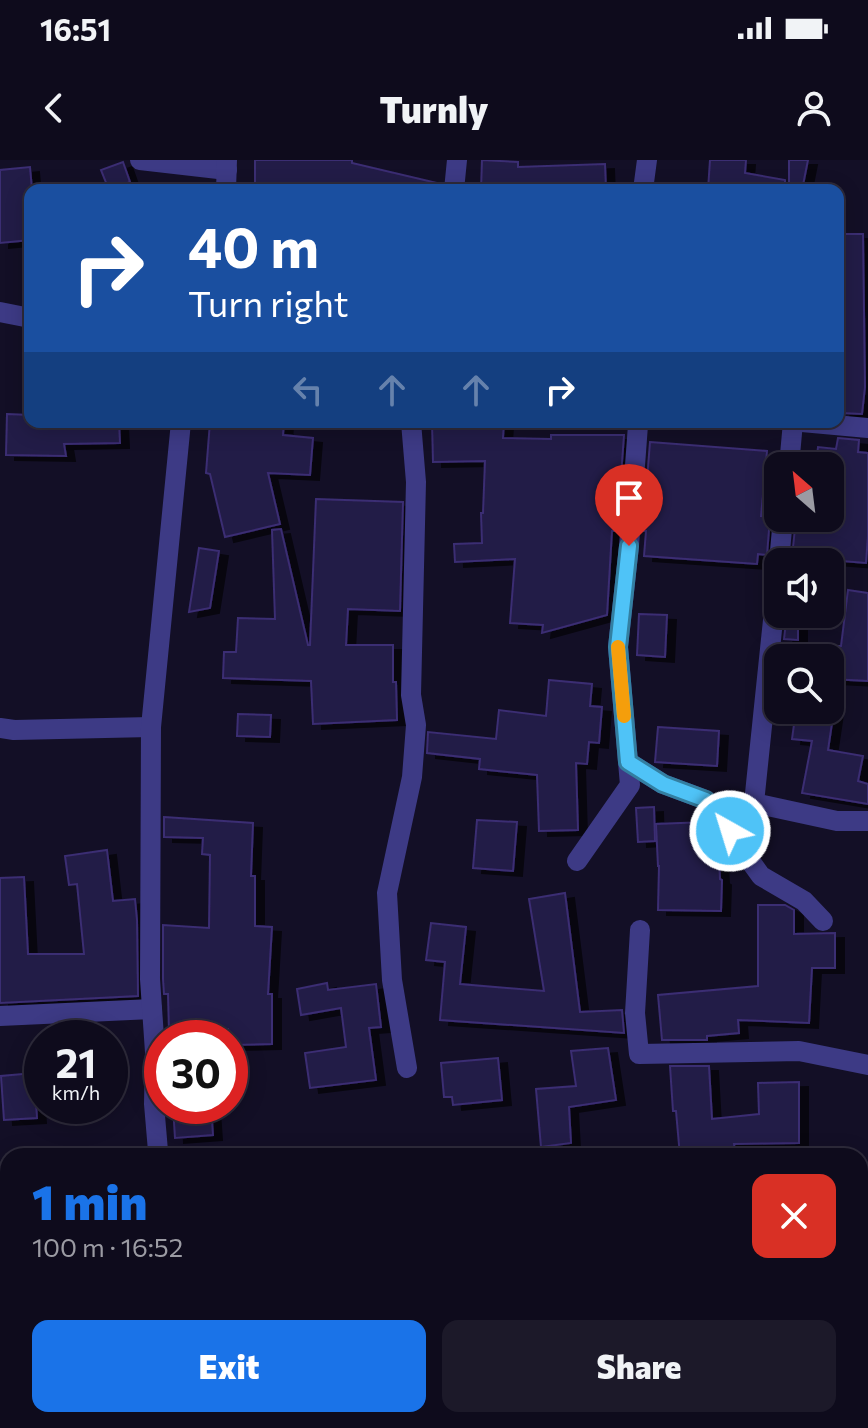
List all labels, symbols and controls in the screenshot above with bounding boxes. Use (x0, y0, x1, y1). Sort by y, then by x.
text: 16:51 (40, 10, 111, 47)
icon: back (32, 86, 76, 130)
text: Turnly (380, 86, 488, 130)
icon: person (792, 86, 836, 130)
text: 40 m (188, 211, 319, 280)
icon: right (56, 216, 160, 320)
text: Turn right (188, 280, 349, 324)
icon: left (286, 368, 330, 412)
icon: ahead (370, 368, 414, 412)
icon: ahead (454, 368, 498, 412)
icon: right (538, 368, 582, 412)
north arrow (764, 452, 844, 532)
map controls (764, 452, 844, 724)
pin (595, 464, 663, 546)
icon: arrive (607, 476, 651, 520)
button: sound (764, 548, 844, 628)
button: search (764, 644, 844, 724)
position arrow (688, 789, 772, 873)
speed limit sign: 30 (144, 1020, 248, 1124)
text: 21 (56, 1037, 96, 1086)
text: km/h (52, 1080, 100, 1104)
text: 1 min (32, 1171, 147, 1230)
button: close (752, 1174, 836, 1258)
text: 100 m · 16:52 (32, 1231, 183, 1262)
button: Exit (32, 1320, 426, 1412)
button: Share (442, 1320, 836, 1412)

